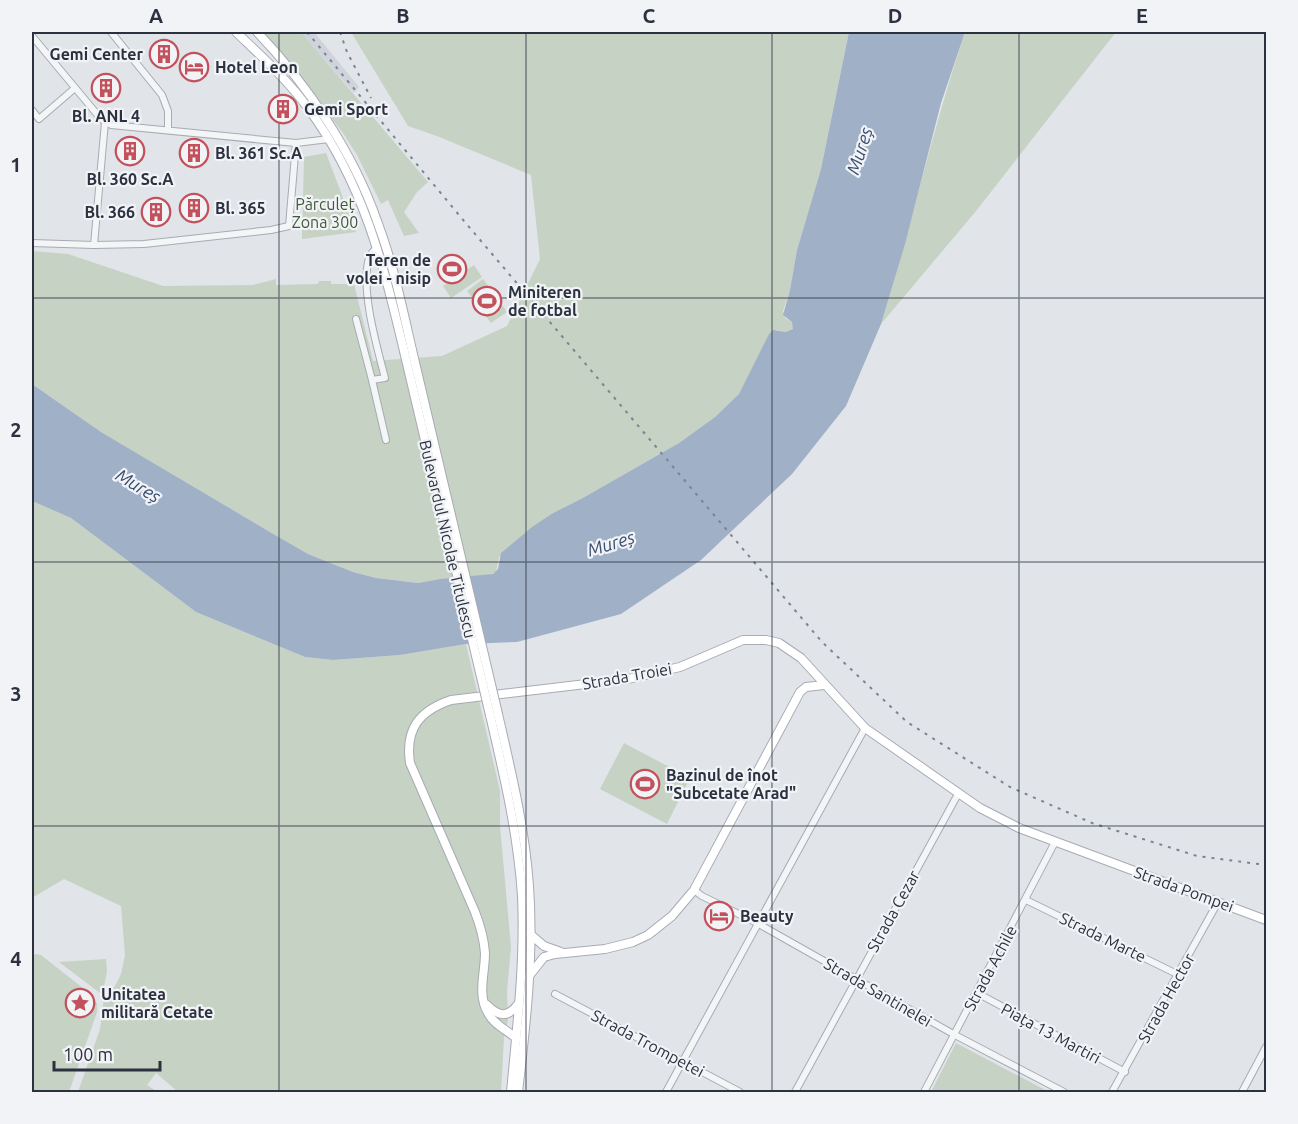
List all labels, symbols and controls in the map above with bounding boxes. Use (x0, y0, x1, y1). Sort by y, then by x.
text: A (149, 4, 163, 27)
text: B (396, 4, 410, 27)
text: C (643, 4, 656, 27)
text: D (888, 4, 902, 27)
text: E (1136, 4, 1148, 27)
building icon: Gemi Center (148, 38, 180, 70)
place label: Gemi Center (50, 45, 143, 63)
hotel icon: Hotel Leon (178, 51, 210, 83)
place label: Hotel Leon (215, 58, 298, 76)
building icon: Bl. ANL 4 (90, 72, 122, 104)
building icon: Gemi Sport (267, 93, 299, 125)
place label: Gemi Sport (304, 100, 388, 118)
place label: Bl. ANL 4 (72, 107, 140, 125)
water label: Mureș (842, 124, 876, 177)
building icon: Bl. 360 Sc.A (114, 135, 146, 167)
building icon: Bl. 361 Sc.A (178, 137, 210, 169)
place label: Bl. 361 Sc.A (215, 144, 303, 162)
text: 1 (10, 153, 22, 176)
place label: Bl. 360 Sc.A (86, 170, 174, 188)
building icon: Bl. 365 (178, 192, 210, 224)
park label: Părculeț Zona 300 (292, 195, 358, 231)
building icon: Bl. 366 (140, 196, 172, 228)
place label: Bl. 365 (215, 199, 266, 217)
place label: Bl. 366 (84, 203, 135, 221)
place label: Teren de volei - nisip (346, 251, 431, 287)
sports icon: Teren de volei - nisip (436, 253, 468, 285)
place label: Miniteren de fotbal (508, 283, 581, 319)
sports icon: Miniteren de fotbal (471, 285, 503, 317)
text: 2 (10, 418, 22, 441)
street label: Bulevardul Nicolae Titulescu (416, 438, 480, 640)
water label: Mureș (113, 464, 165, 506)
water label: Mureș (585, 526, 637, 560)
street label: Strada Troiei (581, 659, 673, 693)
text: 3 (10, 682, 22, 705)
place label: Bazinul de înot "Subcetate Arad" (666, 766, 796, 802)
sports icon: Bazinul de înot "Subcetate Arad" (629, 768, 661, 800)
street label: Strada Pompei (1132, 863, 1236, 915)
street label: Strada Cezar (863, 867, 923, 955)
hotel icon: Beauty (703, 900, 735, 932)
place label: Beauty (740, 907, 794, 925)
street label: Strada Marte (1057, 908, 1149, 966)
street label: Strada Achile (960, 922, 1020, 1014)
text: 4 (10, 947, 22, 970)
street label: Strada Hector (1134, 950, 1198, 1046)
street label: Strada Santinelei (821, 954, 935, 1030)
place label: Unitatea militară Cetate (101, 985, 213, 1021)
place icon: Unitatea militară Cetate (64, 987, 96, 1019)
street label: Piața 13 Martiri (998, 999, 1104, 1067)
street label: Strada Trompetei (589, 1006, 707, 1080)
scale bar (54, 1034, 160, 1072)
text: 100 m (63, 1044, 113, 1064)

